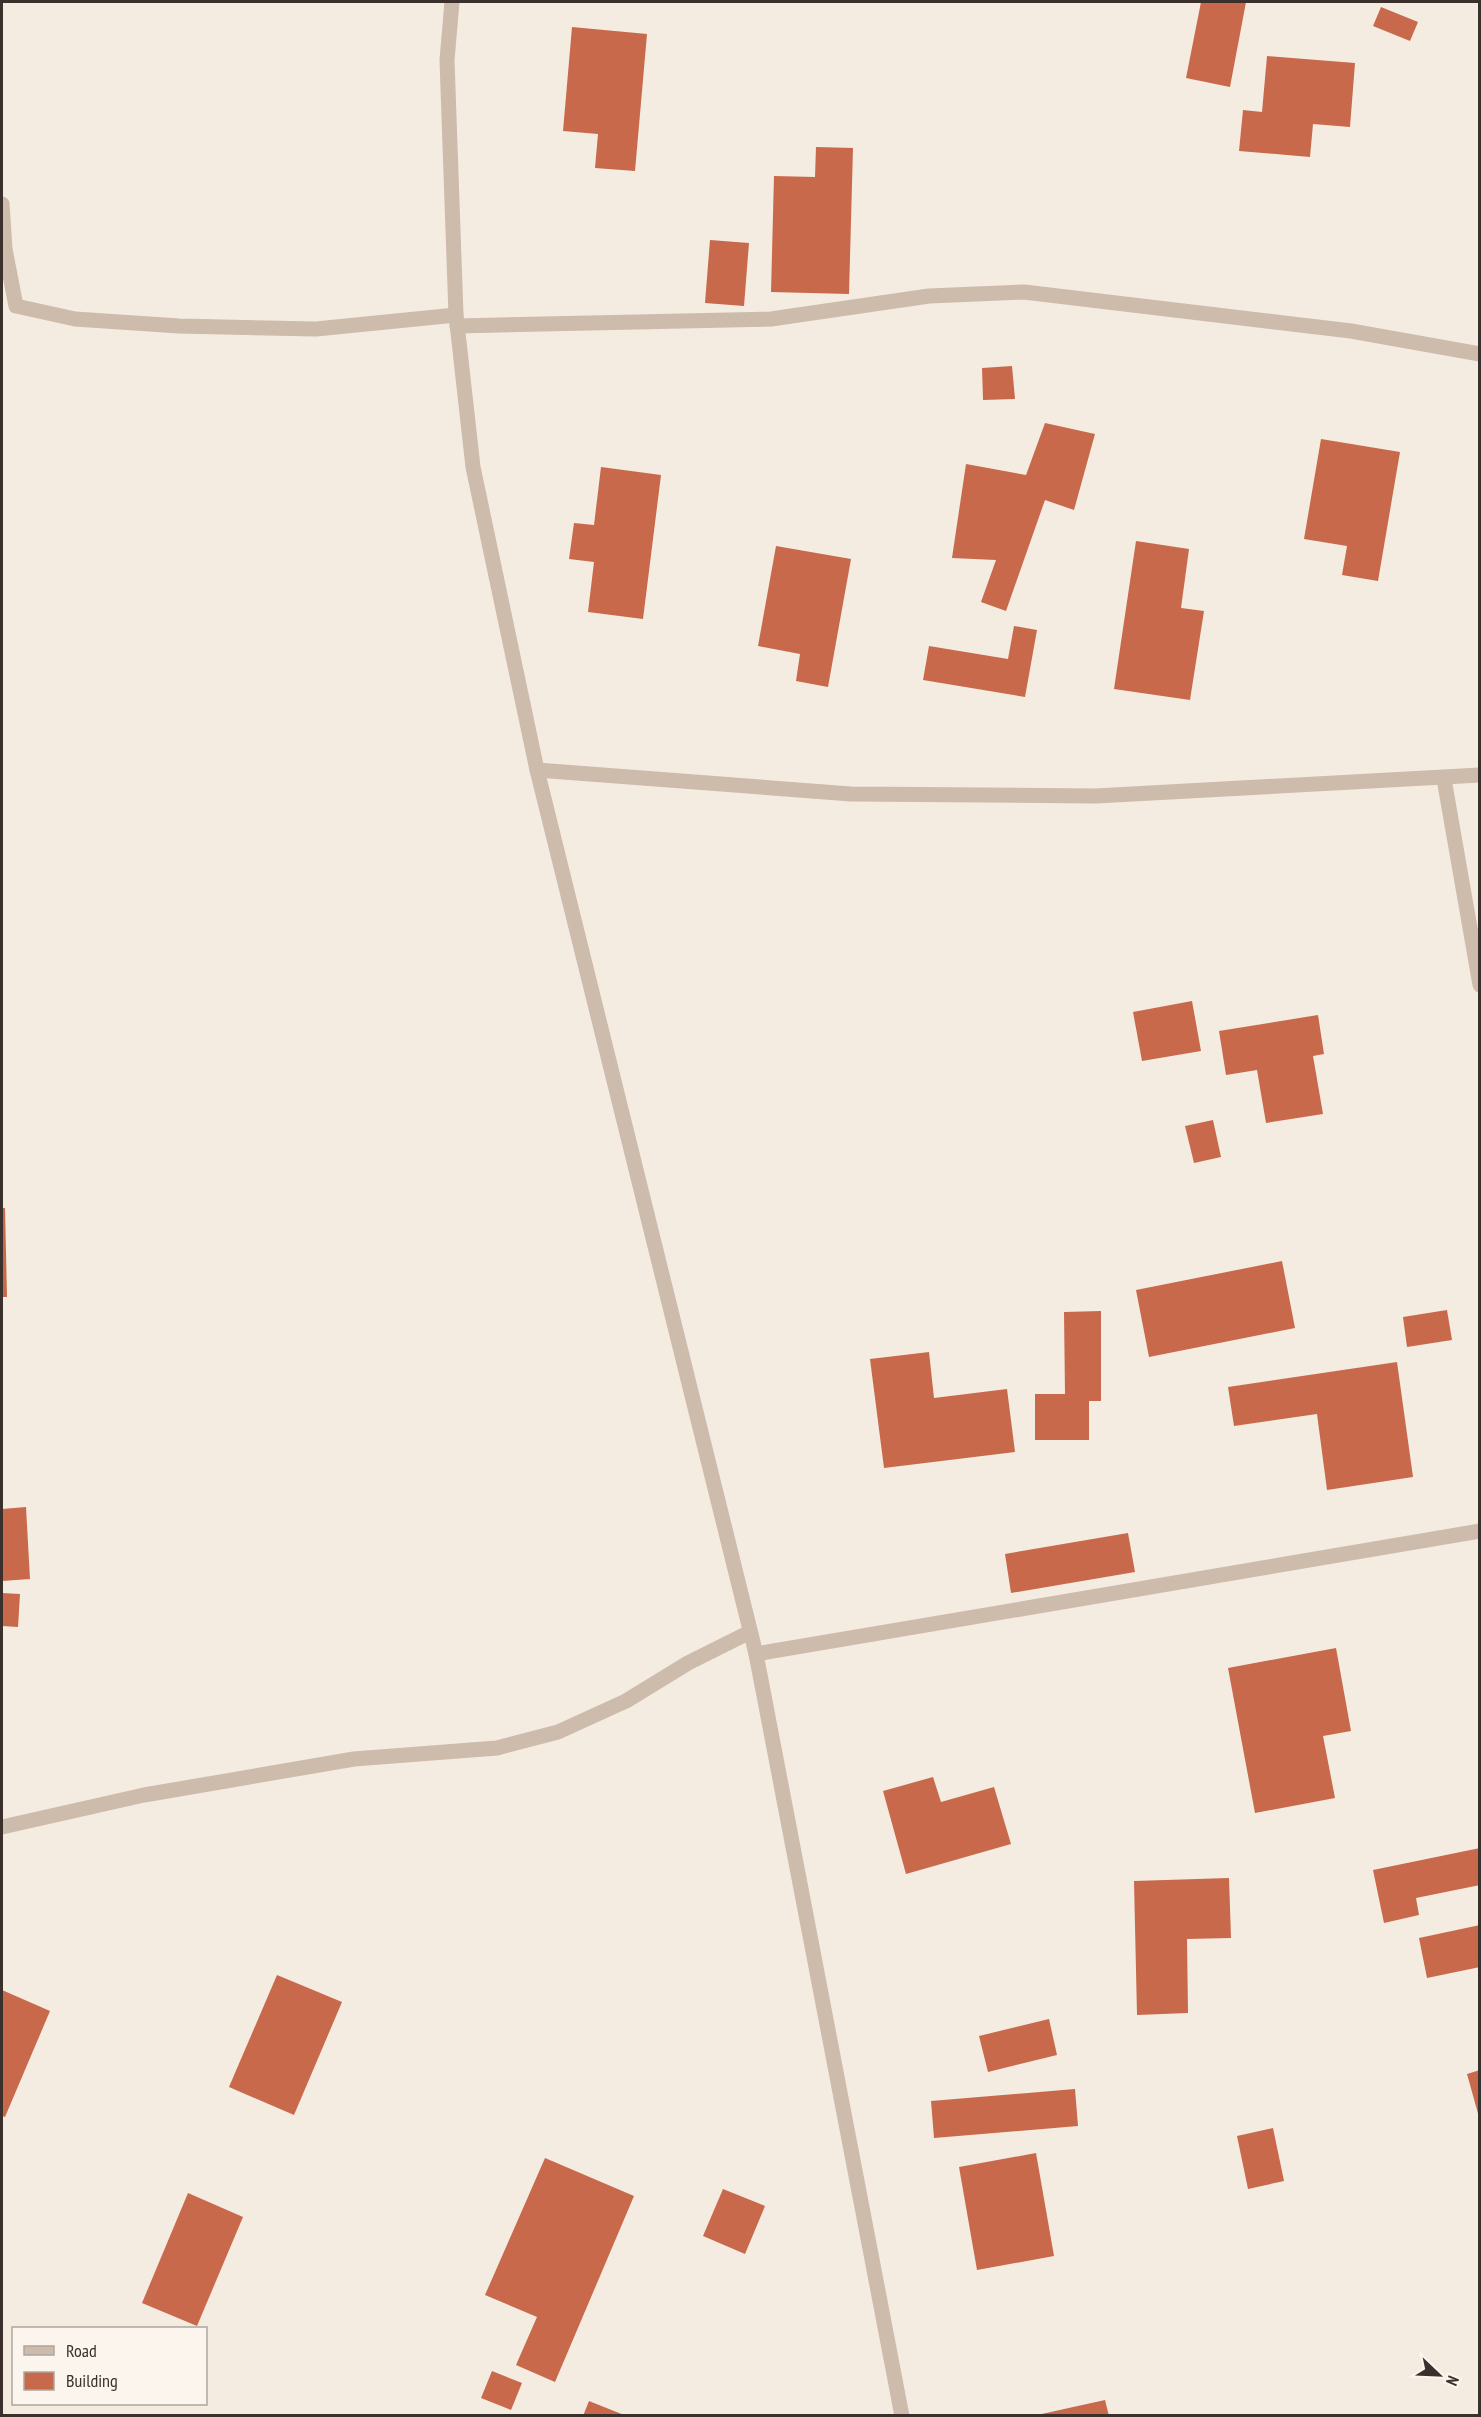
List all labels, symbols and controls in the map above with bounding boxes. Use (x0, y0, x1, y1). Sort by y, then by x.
legend (12, 2327, 207, 2405)
text: Road (66, 2339, 97, 2362)
north arrow (1409, 2345, 1469, 2405)
text: Building (66, 2369, 118, 2392)
text: N (1442, 2373, 1464, 2389)

